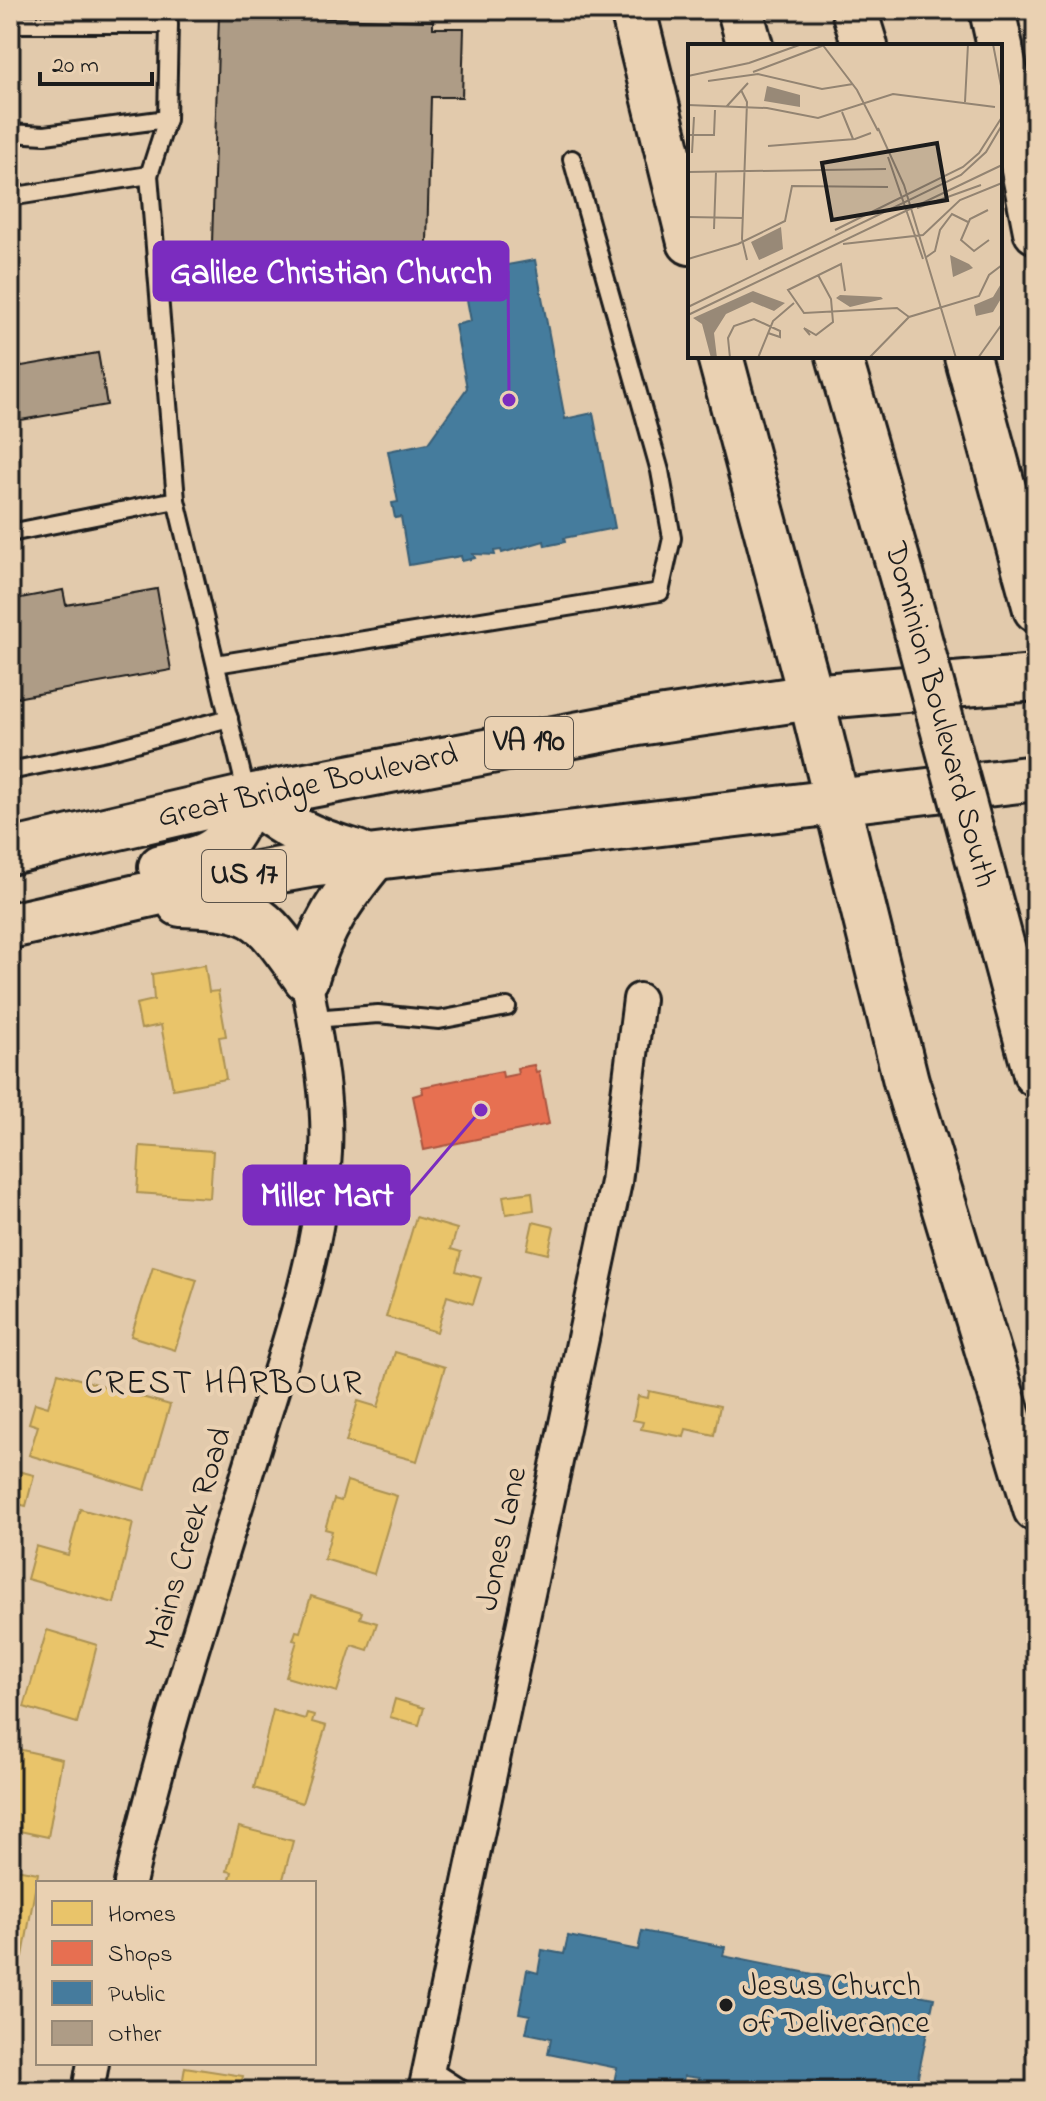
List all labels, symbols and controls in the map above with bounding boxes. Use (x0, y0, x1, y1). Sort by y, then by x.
scale bar (40, 36, 152, 86)
inset map (688, 44, 1002, 358)
text: 20 m (52, 49, 99, 84)
callout: Galilee Christian Church (154, 242, 508, 300)
text: Galilee Christian Church (170, 250, 492, 300)
street label: Dominion Boulevard South (870, 536, 1008, 893)
road number: VA 190 (485, 717, 573, 769)
street label: Great Bridge Boulevard (153, 732, 463, 842)
road number: US 17 (202, 850, 286, 902)
callout: Miller Mart (244, 1166, 409, 1224)
text: Miller Mart (260, 1173, 394, 1223)
district label: CREST HARBOUR (85, 1360, 363, 1410)
street label: Mains Creek Road (134, 1422, 246, 1656)
street label: Jones Lane (465, 1462, 541, 1615)
legend (36, 1881, 316, 2065)
text: Homes (108, 1898, 176, 1933)
text: Shops (108, 1938, 173, 1973)
place label: Jesus Church of Deliverance (742, 1964, 930, 2048)
text: Public (108, 1978, 165, 2013)
marker: Jesus Church of Deliverance (717, 1996, 735, 2014)
text: Other (108, 2018, 162, 2053)

